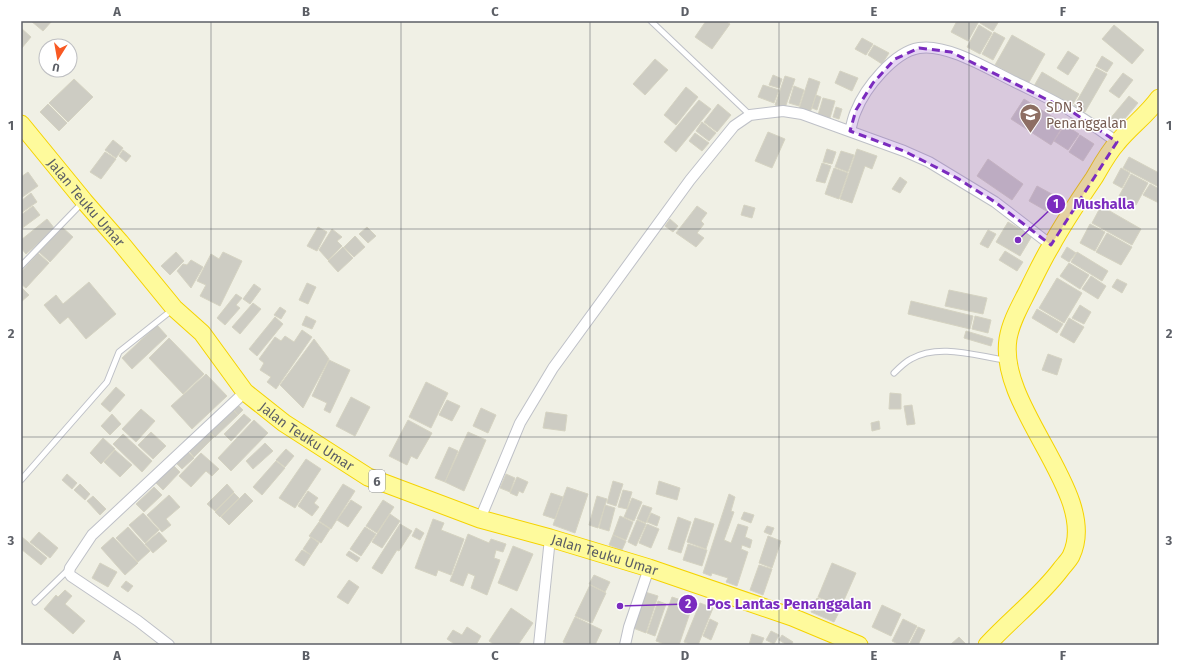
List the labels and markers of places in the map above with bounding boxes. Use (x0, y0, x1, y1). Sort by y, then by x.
place label: SDN 3 Penanggalan (1046, 99, 1127, 132)
school or university icon: SDN 3 Penanggalan (1018, 102, 1044, 135)
callout: Mushalla (1046, 190, 1143, 217)
callout: Pos Lantas Penanggalan (678, 590, 879, 617)

